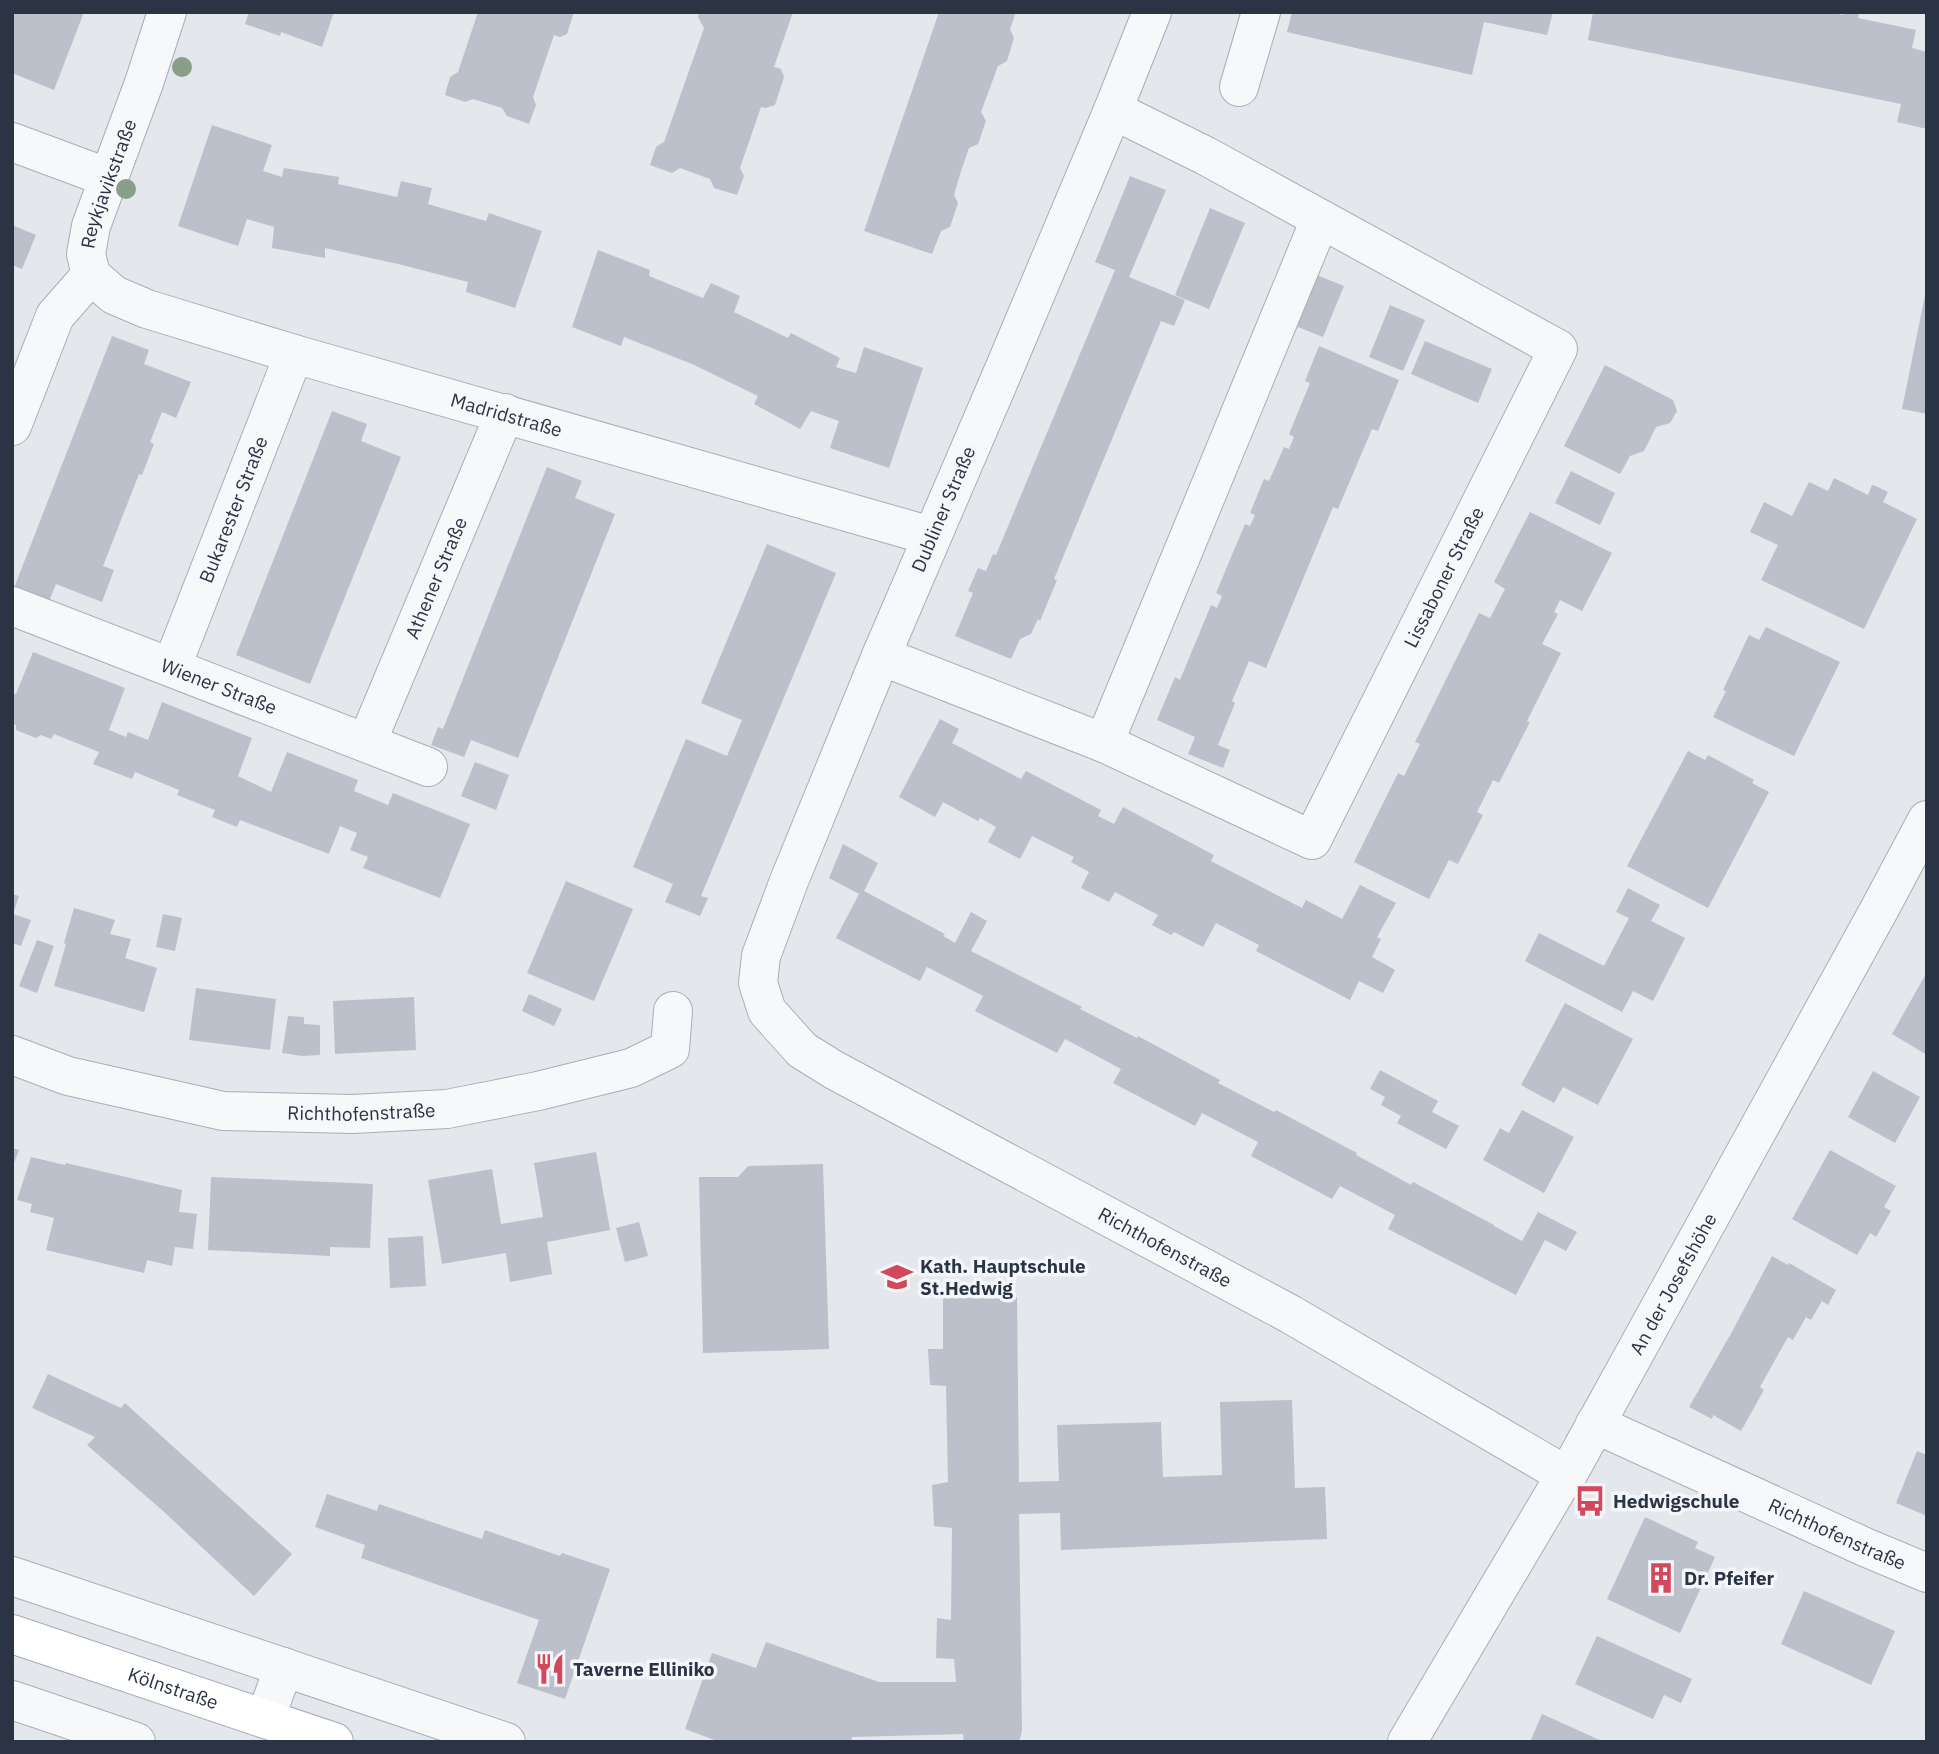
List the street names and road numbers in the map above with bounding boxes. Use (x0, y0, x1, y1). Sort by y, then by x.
street label: Reykjavikstraße (75, 116, 142, 250)
street label: Madridstraße (448, 387, 565, 442)
street label: Bukarester Straße (194, 433, 273, 586)
street label: Dubliner Straße (906, 442, 980, 576)
street label: Lissaboner Straße (1398, 503, 1489, 652)
street label: Athener Straße (400, 513, 472, 642)
street label: Wiener Straße (158, 653, 280, 719)
street label: Richthofenstraße (287, 1098, 436, 1126)
street label: Richthofenstraße (1094, 1202, 1236, 1293)
street label: An der Josefshöhe (1624, 1209, 1722, 1359)
street label: Richthofenstraße (1765, 1493, 1910, 1575)
street label: Kölnstraße (125, 1662, 221, 1714)

